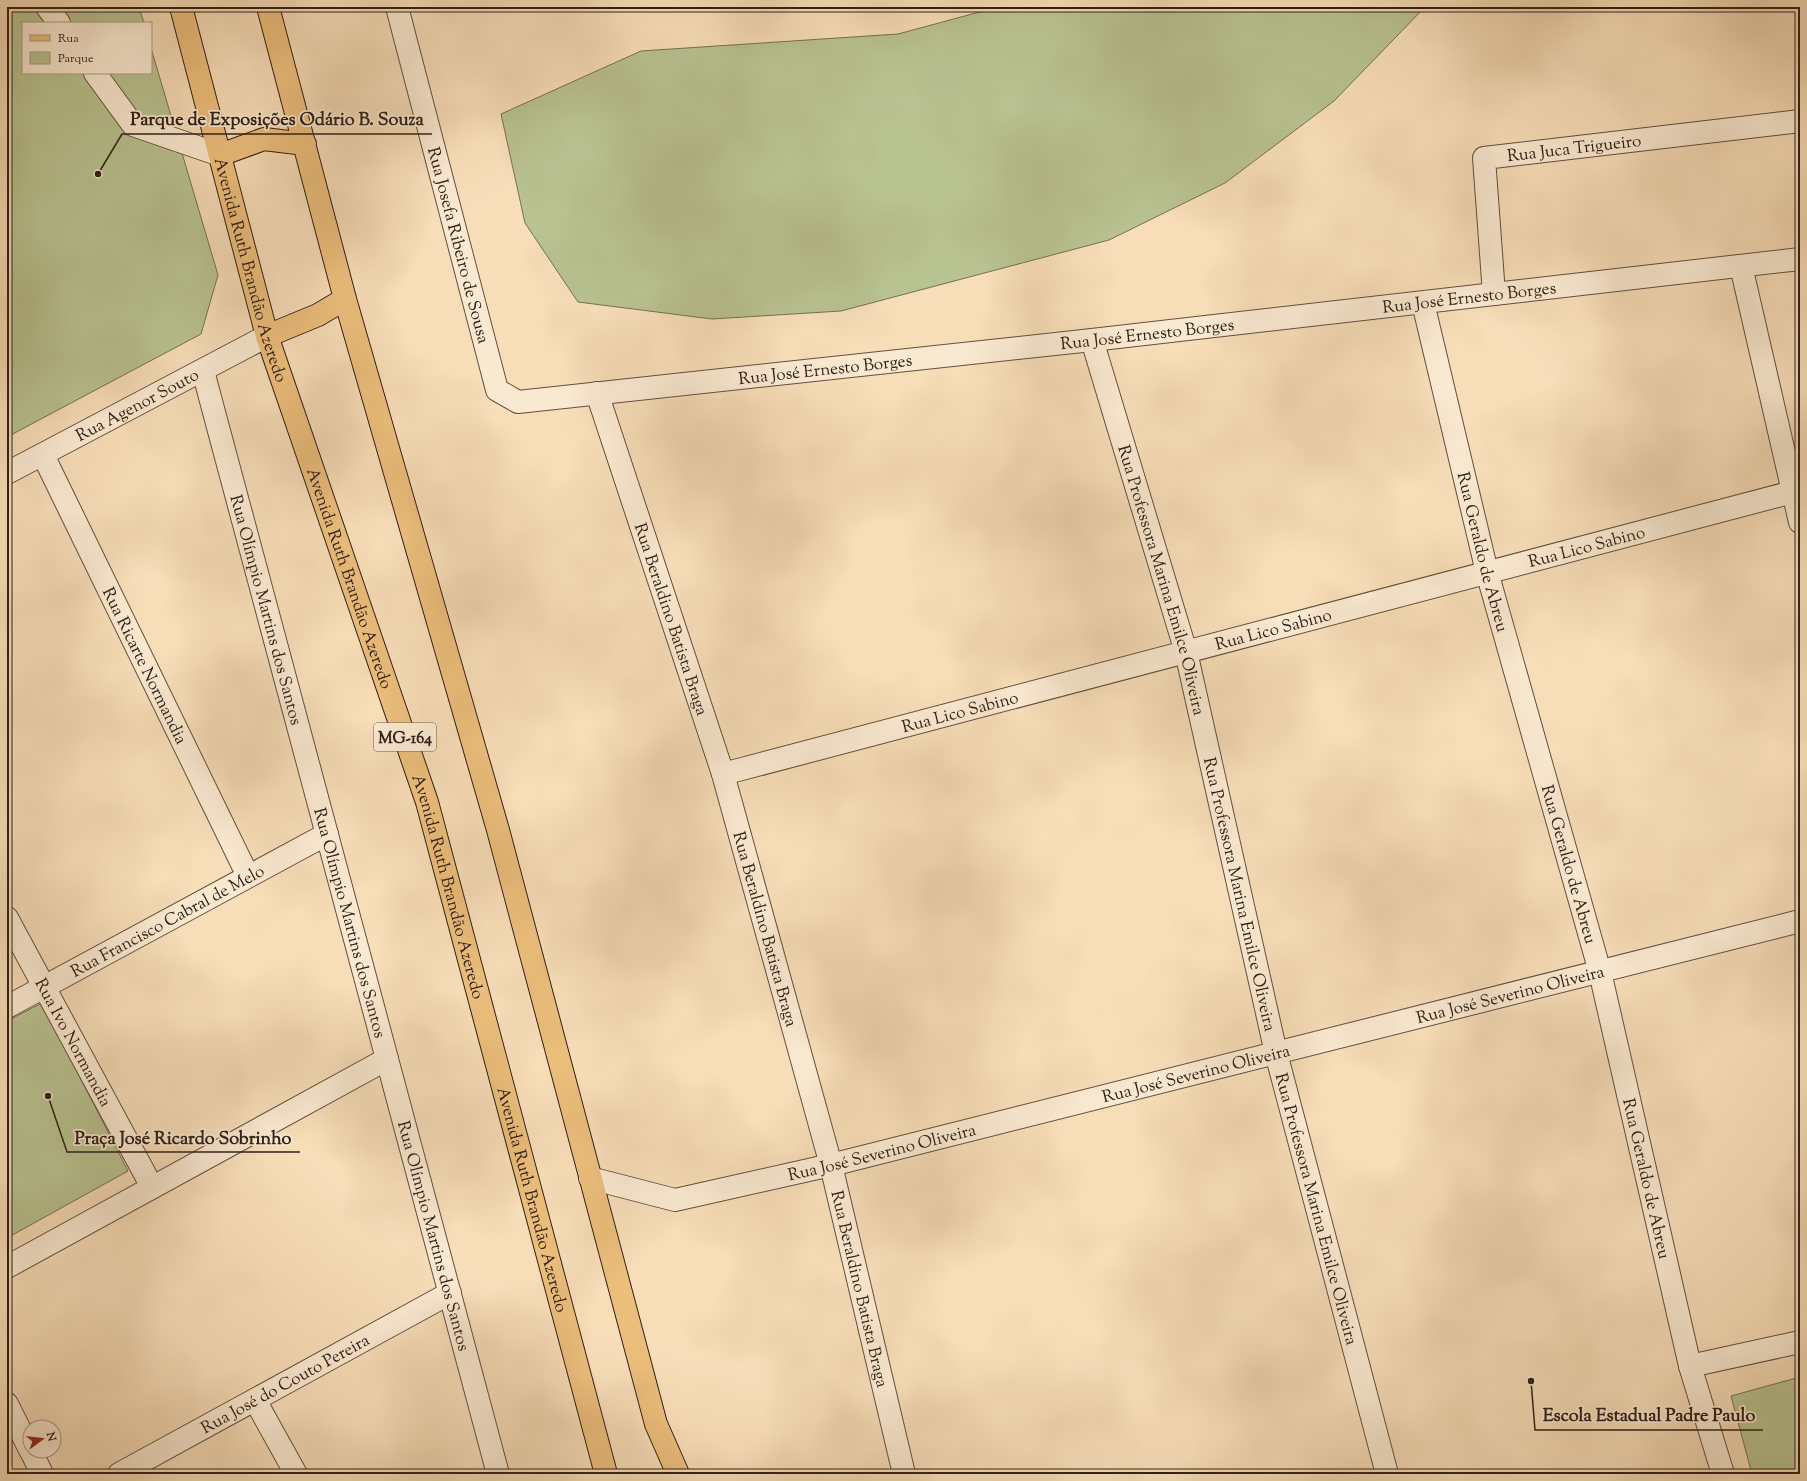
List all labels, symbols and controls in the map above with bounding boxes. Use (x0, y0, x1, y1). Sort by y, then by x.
legend (22, 22, 152, 74)
text: Rua (58, 30, 79, 48)
text: Parque (58, 50, 94, 68)
callout: Parque de Exposições Odário B. Souza (122, 104, 432, 134)
text: Parque de Exposições Odário B. Souza (130, 108, 424, 134)
street label: Rua Juca Trigueiro (1506, 130, 1643, 169)
street label: Rua Josefa Ribeiro de Sousa (420, 145, 494, 347)
street label: Avenida Ruth Brandão Azeredo (207, 155, 292, 386)
street label: Rua José Ernesto Borges (1381, 277, 1558, 321)
street label: Rua José Ernesto Borges (1059, 314, 1236, 357)
street label: Rua José Ernesto Borges (737, 349, 914, 392)
street label: Rua Agenor Souto (72, 364, 204, 449)
street label: Rua Professora Marina Emilce Oliveira (1110, 442, 1210, 718)
street label: Avenida Ruth Brandão Azeredo (299, 465, 397, 692)
street label: Rua Geraldo de Abreu (1450, 470, 1513, 635)
street label: Rua Olímpio Martins dos Santos (223, 492, 307, 728)
street label: Rua Beraldino Batista Braga (627, 520, 713, 719)
street label: Rua Lico Sabino (1526, 521, 1648, 575)
street label: Rua Ricarte Normandia (95, 584, 192, 749)
street label: Rua Lico Sabino (1213, 604, 1335, 658)
street label: Rua Lico Sabino (899, 687, 1021, 740)
road number: MG-164 (374, 723, 436, 751)
street label: Rua Professora Marina Emilce Oliveira (1196, 755, 1281, 1034)
street label: Avenida Ruth Brandão Azeredo (404, 771, 489, 1002)
street label: Rua Geraldo de Abreu (1534, 782, 1601, 947)
street label: Rua Olímpio Martins dos Santos (306, 805, 391, 1041)
street label: Rua Beraldino Batista Braga (725, 829, 802, 1030)
street label: Rua Francisco Cabral de Melo (67, 860, 269, 984)
street label: Rua José Severino Oliveira (1414, 961, 1607, 1031)
street label: Rua Ivo Normandia (28, 974, 117, 1112)
street label: Rua José Severino Oliveira (1100, 1040, 1293, 1110)
street label: Rua Professora Marina Emilce Oliveira (1268, 1071, 1363, 1348)
street label: Avenida Ruth Brandão Azeredo (489, 1085, 572, 1315)
street label: Rua Geraldo de Abreu (1615, 1096, 1675, 1262)
street label: Rua Olímpio Martins dos Santos (390, 1118, 475, 1354)
street label: Rua José Severino Oliveira (786, 1119, 979, 1188)
callout: Praça José Ricardo Sobrinho (67, 1122, 300, 1152)
text: Praça José Ricardo Sobrinho (75, 1127, 292, 1153)
street label: Rua Beraldino Batista Braga (823, 1188, 893, 1390)
street label: Rua José do Couto Pereira (197, 1329, 375, 1441)
callout: Escola Estadual Padre Paulo (1535, 1400, 1763, 1430)
text: Escola Estadual Padre Paulo (1543, 1404, 1755, 1430)
north arrow (22, 1419, 62, 1459)
text: N (42, 1429, 60, 1443)

